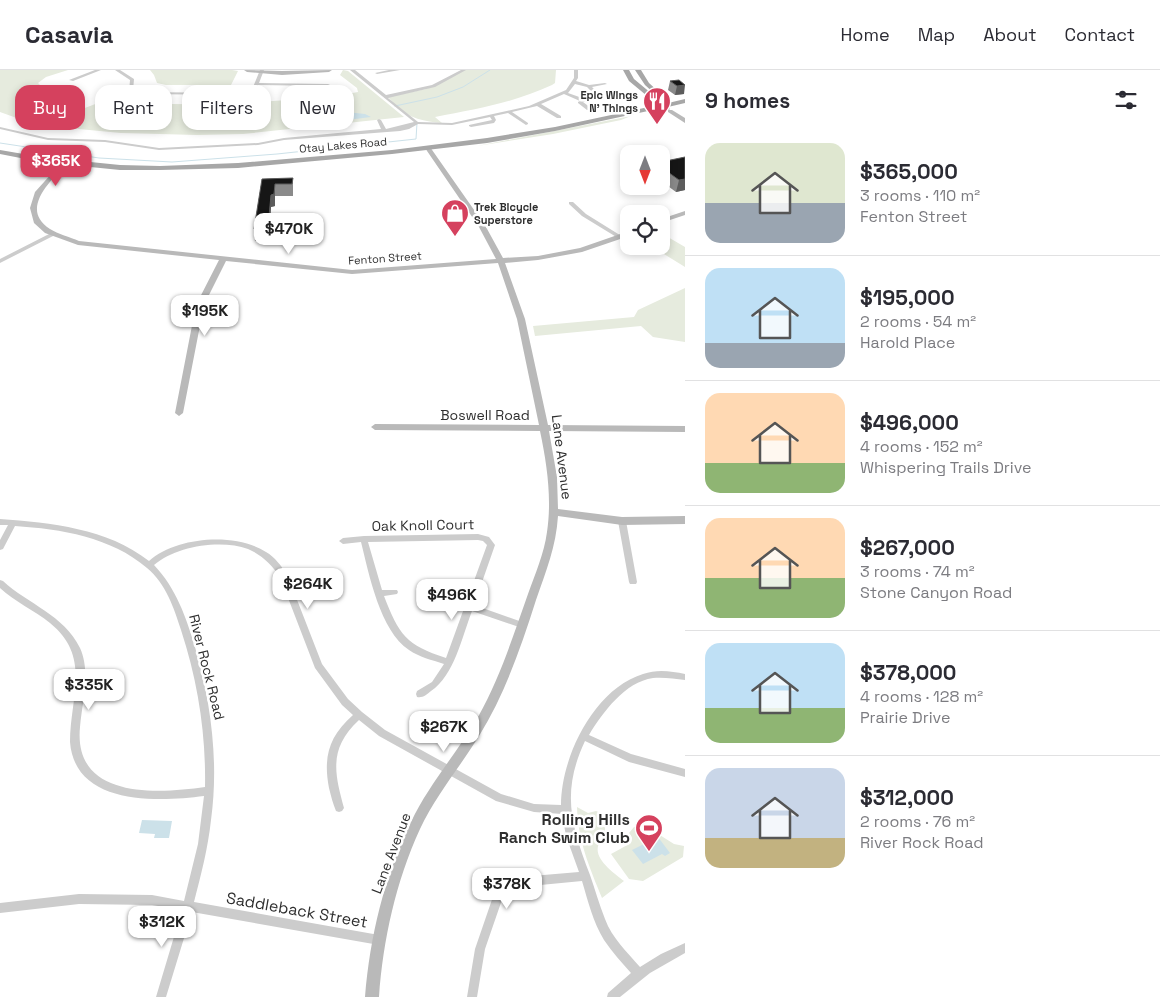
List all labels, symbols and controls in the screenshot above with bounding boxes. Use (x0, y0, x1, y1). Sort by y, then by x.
text: Casavia (25, 19, 113, 50)
text: Home (841, 23, 890, 46)
text: Map (918, 23, 955, 46)
text: About (983, 23, 1037, 46)
text: Contact (1065, 23, 1135, 46)
chip: Buy (15, 85, 85, 130)
chip: Rent (95, 85, 172, 130)
chip: Filters (182, 85, 271, 130)
chip: New (281, 85, 354, 130)
restaurant icon: Epic Wings N' Things (642, 86, 672, 125)
icon: filters (1112, 86, 1140, 114)
text: 9 homes (705, 87, 790, 114)
place label: Epic Wings N' Things (580, 88, 638, 115)
street label: Otay Lakes Road (298, 134, 388, 156)
pin: $365K (21, 144, 91, 187)
north arrow (620, 145, 670, 195)
map controls (620, 145, 670, 255)
text: $365K (32, 150, 80, 171)
text: $365,000 (860, 158, 958, 185)
icon: home (745, 163, 805, 223)
text: 3 rooms · 110 m² (860, 185, 980, 206)
shop icon: Trek Bicycle Superstore (440, 198, 470, 237)
place label: Trek Bicycle Superstore (474, 200, 538, 227)
button: locate (620, 205, 670, 255)
text: Fenton Street (860, 206, 967, 227)
pin: $470K (254, 212, 324, 255)
text: $470K (265, 218, 313, 239)
street label: Fenton Street (348, 248, 422, 268)
text: $195,000 (860, 284, 955, 311)
icon: home (745, 288, 805, 348)
pin: $195K (170, 294, 240, 337)
text: $195K (182, 300, 228, 321)
text: 2 rooms · 54 m² (860, 311, 976, 332)
text: Harold Place (860, 332, 955, 353)
street label: Boswell Road (440, 406, 530, 424)
text: $496,000 (860, 409, 959, 436)
icon: home (745, 413, 805, 473)
street label: Lane Avenue (548, 414, 576, 500)
text: 4 rooms · 152 m² (860, 436, 983, 457)
text: Whispering Trails Drive (860, 457, 1032, 478)
street label: Oak Knoll Court (371, 515, 475, 535)
text: $267,000 (860, 534, 955, 561)
icon: home (745, 538, 805, 598)
text: 3 rooms · 74 m² (860, 561, 975, 582)
pin: $264K (273, 568, 343, 610)
text: $264K (283, 573, 333, 594)
pin: $496K (417, 578, 487, 621)
text: Stone Canyon Road (860, 582, 1012, 603)
text: $496K (427, 584, 477, 605)
street label: River Rock Road (185, 612, 229, 722)
text: $378,000 (860, 659, 956, 686)
icon: home (745, 663, 805, 723)
pin: $335K (54, 668, 124, 711)
text: $335K (65, 674, 113, 695)
text: 4 rooms · 128 m² (860, 686, 983, 707)
text: Prairie Drive (860, 707, 950, 728)
pin: $267K (409, 710, 479, 753)
text: $267K (420, 716, 468, 737)
text: $312,000 (860, 784, 954, 811)
icon: home (745, 788, 805, 848)
place label: Rolling Hills Ranch Swim Club (499, 809, 630, 848)
street label: Lane Avenue (367, 810, 415, 896)
text: 2 rooms · 76 m² (860, 811, 975, 832)
sports icon: Rolling Hills Ranch Swim Club (634, 813, 664, 852)
text: River Rock Road (860, 832, 983, 853)
pin: $378K (472, 868, 542, 910)
text: $378K (483, 873, 531, 894)
street label: Saddleback Street (225, 887, 369, 933)
pin: $312K (127, 906, 197, 948)
text: $312K (139, 911, 185, 932)

